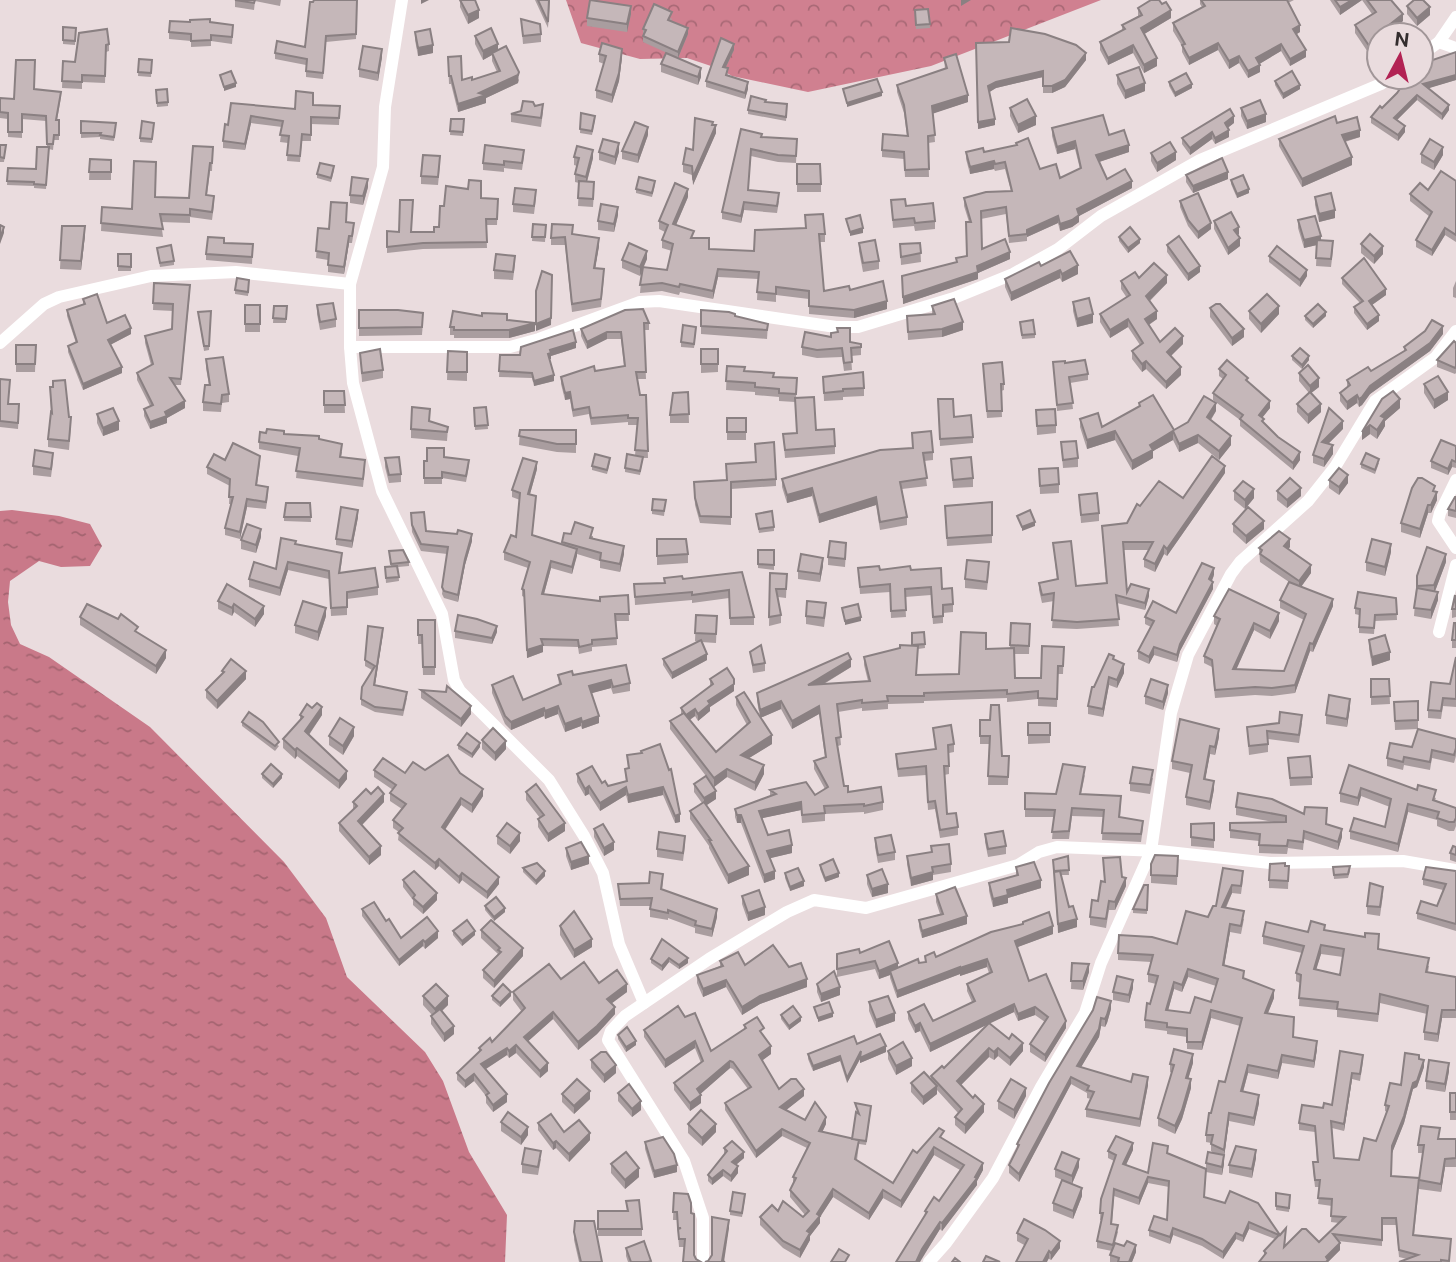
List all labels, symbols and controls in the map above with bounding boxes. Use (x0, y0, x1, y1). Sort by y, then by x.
north arrow (1365, 21, 1435, 91)
text: N (1393, 27, 1411, 51)

